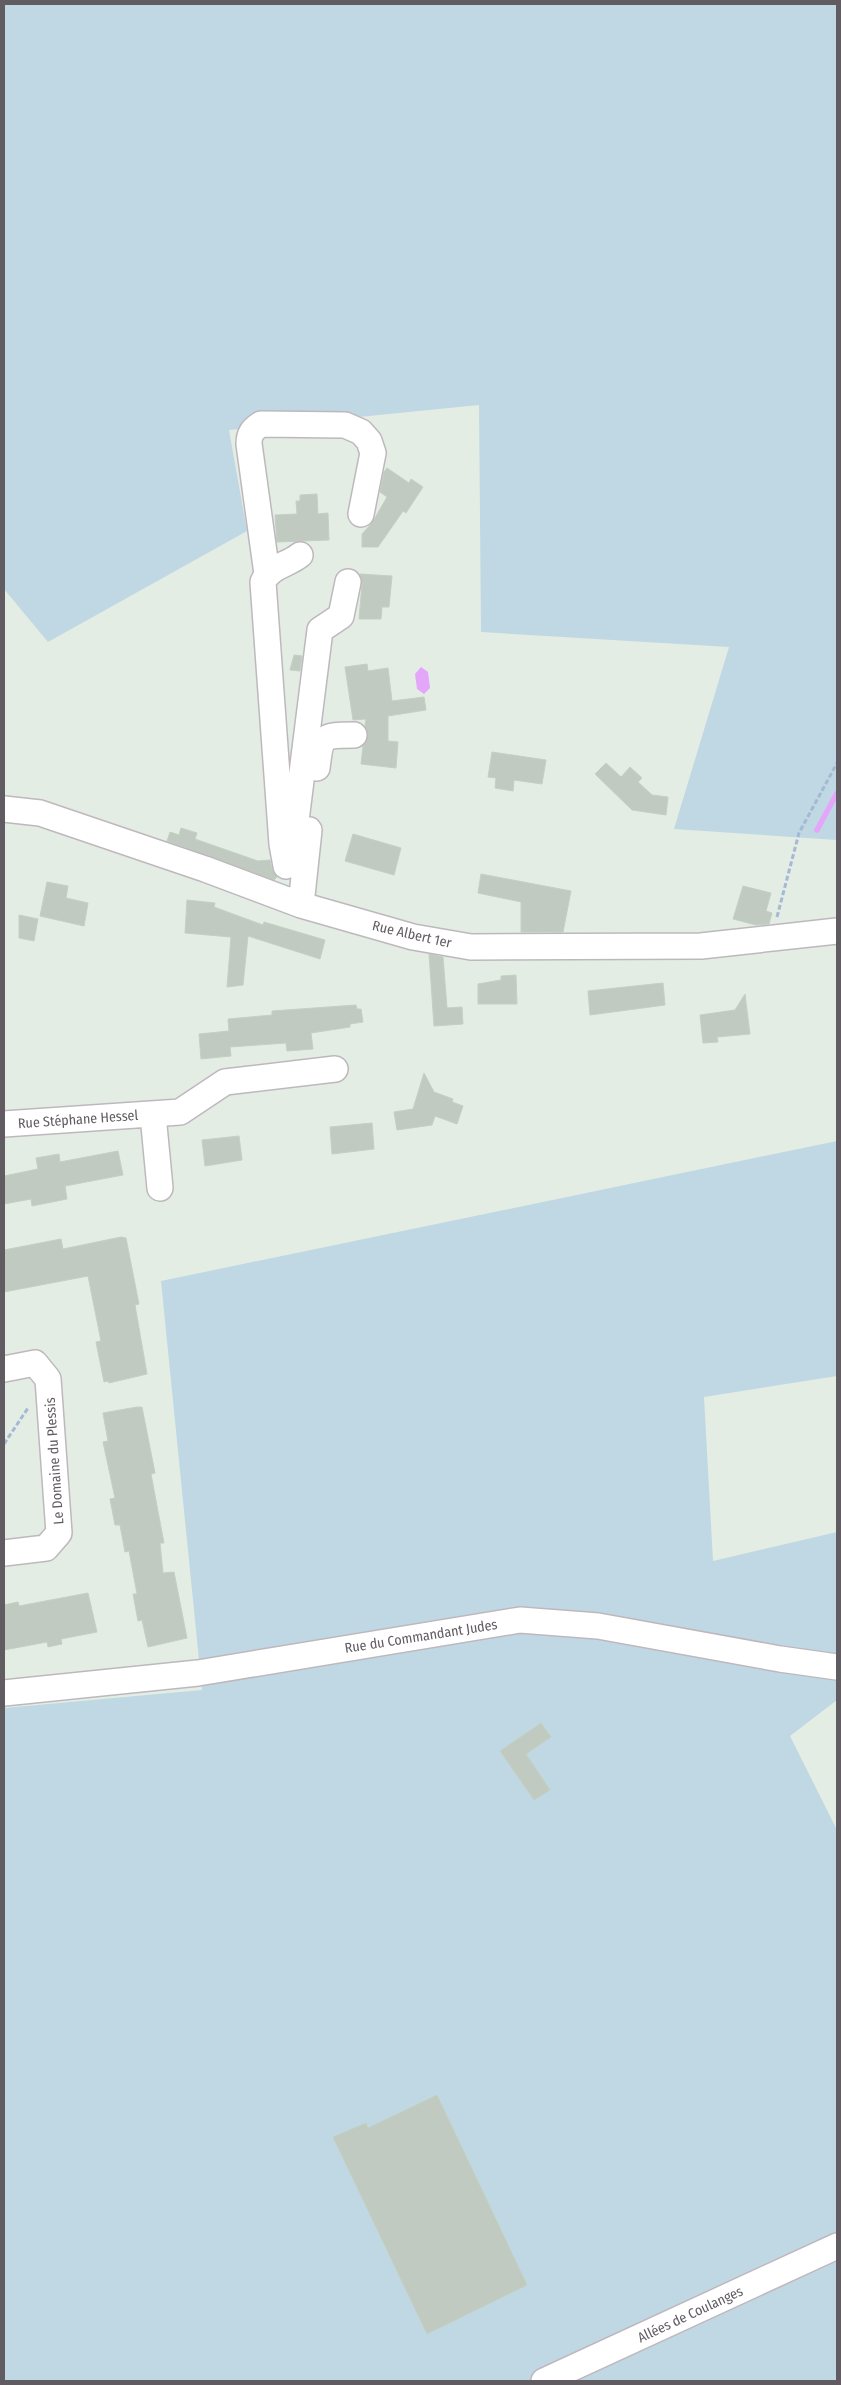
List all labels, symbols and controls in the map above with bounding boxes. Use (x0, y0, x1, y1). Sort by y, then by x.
street label: Rue Albert 1er (371, 917, 453, 952)
street label: Rue Stéphane Hessel (17, 1107, 139, 1132)
street label: Le Domaine du Plessis (42, 1397, 67, 1525)
street label: Rue du Commandant Judes (343, 1616, 499, 1657)
street label: Allées de Coulanges (635, 2283, 746, 2346)

